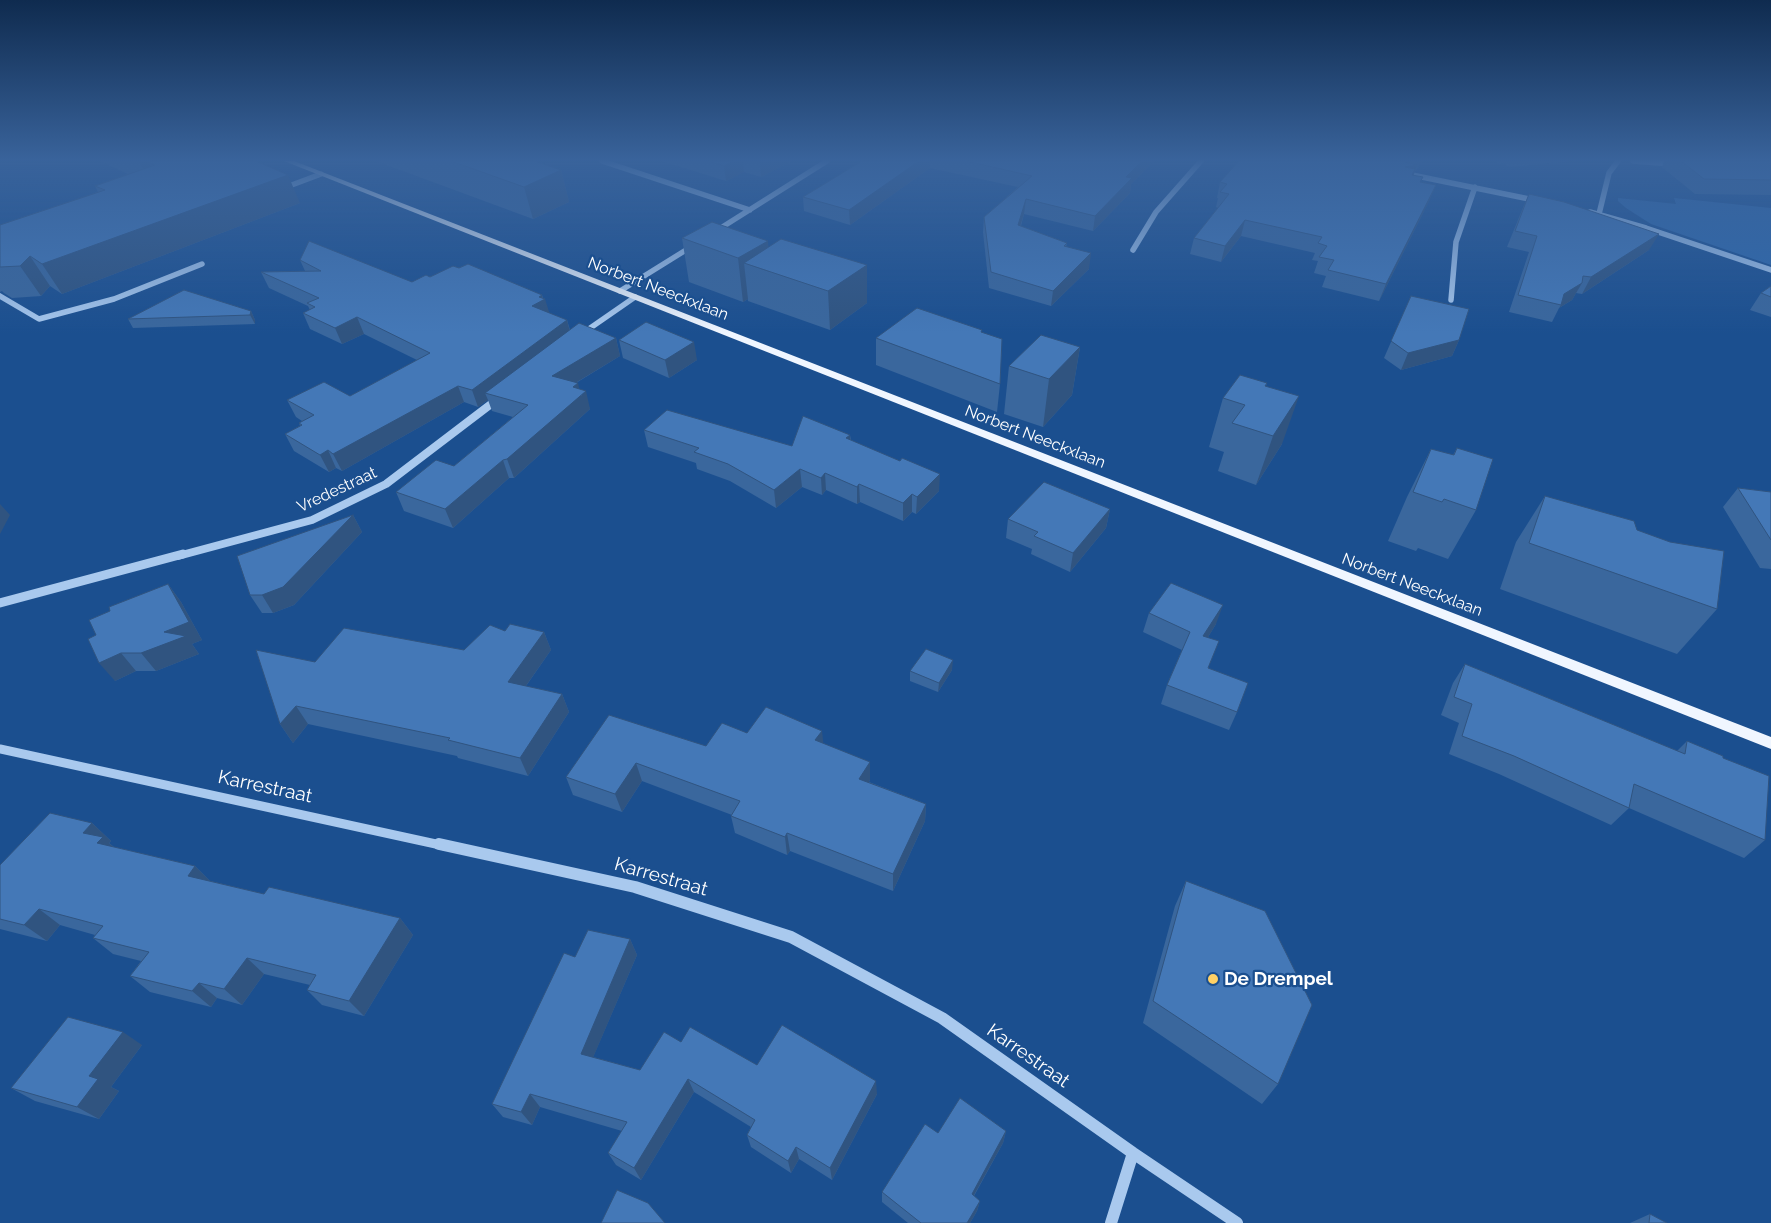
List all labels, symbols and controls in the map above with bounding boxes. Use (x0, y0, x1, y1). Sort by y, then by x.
street label: Norbert Neeckxlaan (585, 253, 731, 325)
street label: Norbert Neeckxlaan (962, 401, 1108, 473)
street label: Vredestraat (294, 463, 380, 517)
street label: Norbert Neeckxlaan (1339, 549, 1485, 621)
street label: Karrestraat (216, 766, 314, 808)
street label: Karrestraat (612, 853, 710, 901)
place label: De Drempel (1224, 968, 1333, 990)
marker: De Drempel (1206, 972, 1220, 986)
street label: Karrestraat (982, 1019, 1074, 1093)

